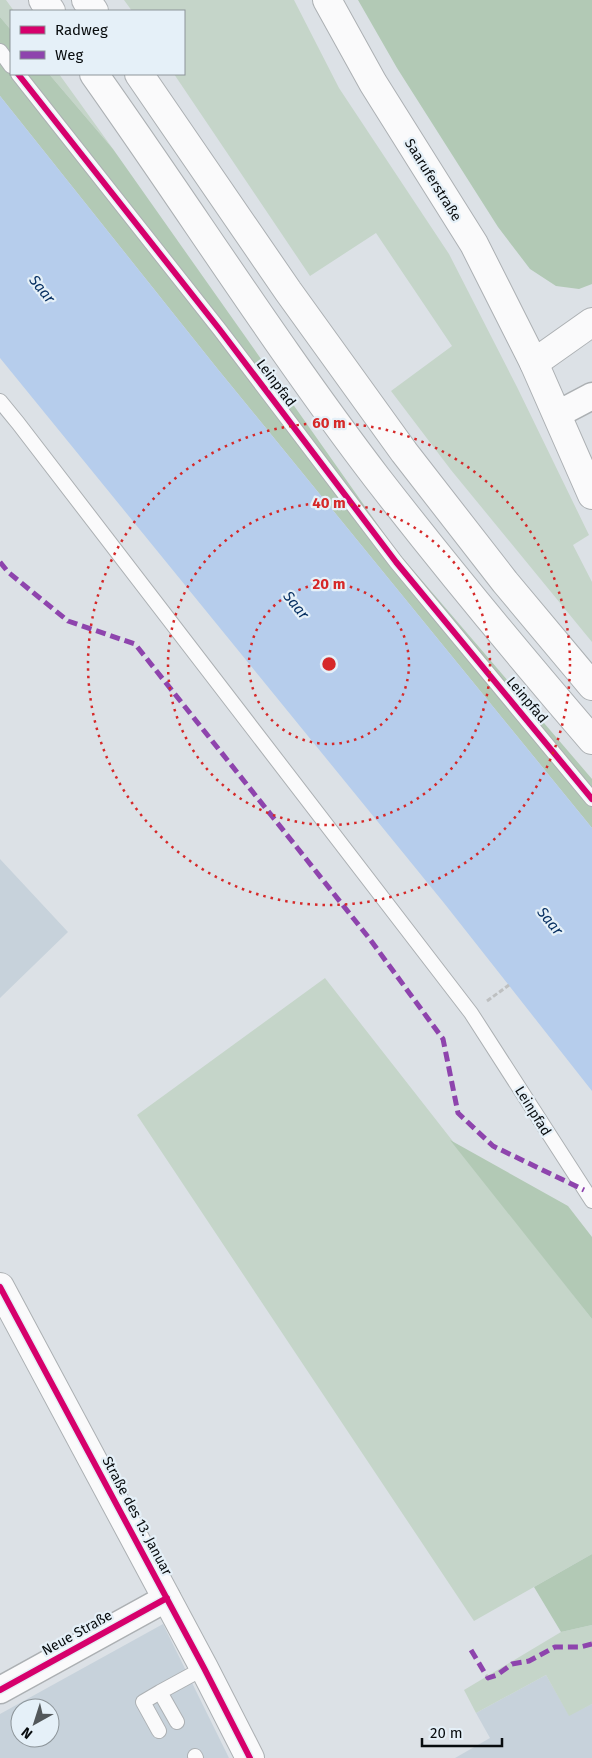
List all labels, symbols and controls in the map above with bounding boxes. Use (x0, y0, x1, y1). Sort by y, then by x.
legend (10, 10, 185, 75)
text: Radweg (55, 21, 108, 39)
text: Weg (55, 46, 83, 64)
street label: Saaruferstraße (401, 136, 465, 224)
water label: Saar (25, 271, 60, 308)
street label: Leinpfad (253, 356, 299, 410)
text: 60 m (312, 414, 346, 432)
text: 40 m (312, 494, 346, 512)
text: 20 m (313, 575, 345, 593)
water label: Saar (279, 587, 314, 624)
centre of rings (320, 655, 338, 673)
street label: Leinpfad (503, 673, 551, 727)
water label: Saar (533, 903, 568, 940)
street label: Leinpfad (511, 1083, 555, 1139)
street label: Straße des 13. Januar (98, 1454, 176, 1579)
street label: Neue Straße (39, 1607, 115, 1659)
north arrow (10, 1698, 60, 1748)
scale bar (422, 1716, 502, 1748)
text: N (18, 1723, 36, 1742)
text: 20 m (430, 1724, 463, 1742)

